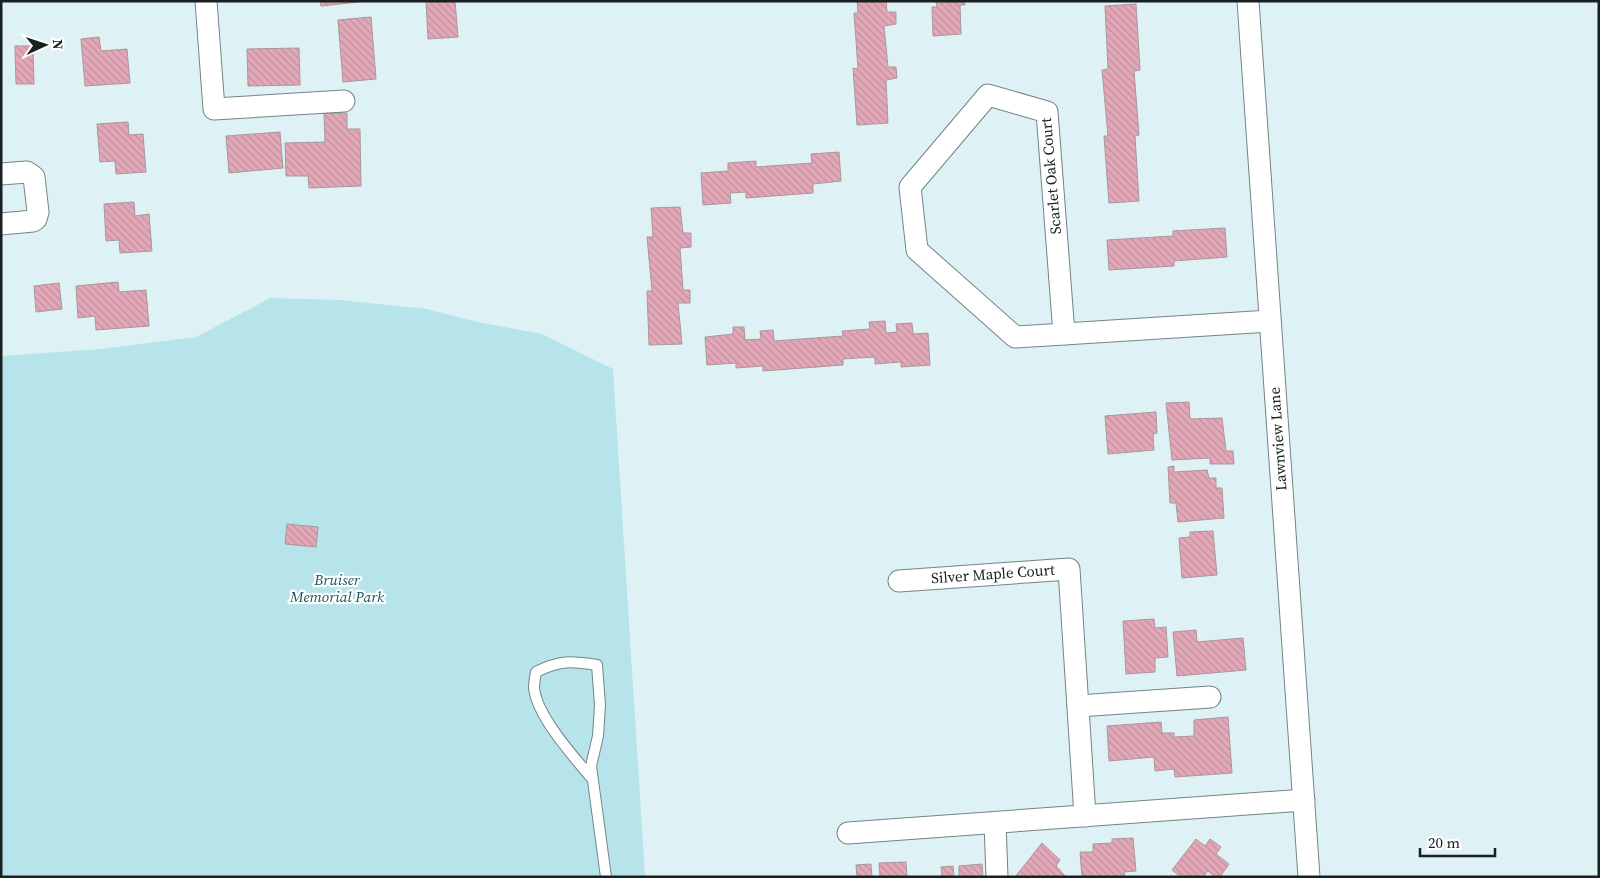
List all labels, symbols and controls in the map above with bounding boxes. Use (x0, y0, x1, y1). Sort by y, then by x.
north arrow (20, 20, 70, 70)
text: N (48, 39, 68, 50)
street label: Scarlet Oak Court (1035, 117, 1066, 235)
street label: Lawnview Lane (1263, 386, 1292, 492)
street label: Silver Maple Court (930, 559, 1056, 588)
park label: Bruiser Memorial Park (289, 569, 385, 607)
scale bar (1420, 826, 1495, 858)
text: 20 m (1428, 832, 1460, 853)

